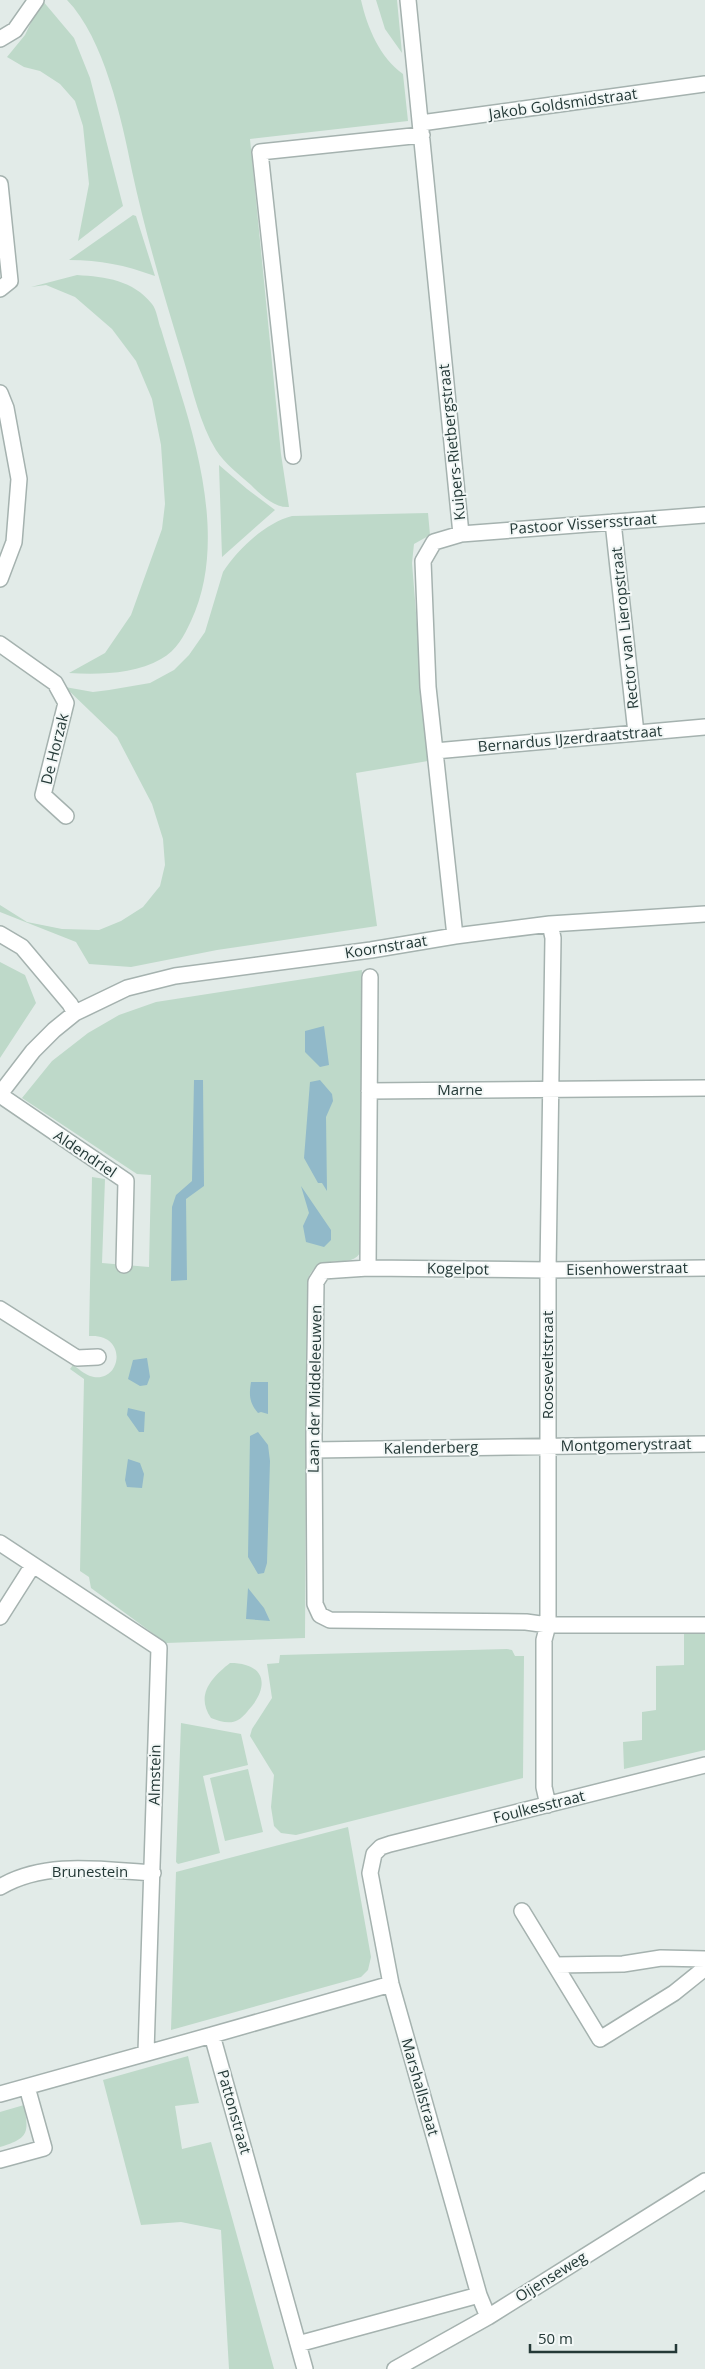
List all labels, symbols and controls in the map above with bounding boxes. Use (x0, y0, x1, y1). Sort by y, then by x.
street label: Jakob Goldsmidstraat (485, 83, 638, 124)
street label: Kuipers-Rietbergstraat (433, 363, 469, 521)
street label: Pastoor Vissersstraat (509, 508, 657, 538)
street label: Rector van Lieropstraat (606, 546, 642, 710)
street label: De Horzak (36, 711, 73, 786)
street label: Bernardus IJzerdraatstraat (477, 720, 663, 756)
street label: Koornstraat (343, 930, 428, 962)
street label: Marne (437, 1079, 483, 1099)
street label: Aldendriel (50, 1125, 121, 1181)
street label: Kogelpot (427, 1257, 489, 1279)
street label: Eisenhowerstraat (566, 1257, 688, 1279)
street label: Laan der Middeleeuwen (303, 1305, 325, 1473)
street label: Rooseveltstraat (537, 1311, 557, 1419)
street label: Montgomerystraat (560, 1433, 692, 1455)
street label: Kalenderberg (384, 1436, 478, 1458)
street label: Almstein (143, 1744, 165, 1806)
street label: Foulkesstraat (491, 1785, 587, 1827)
street label: Brunestein (52, 1861, 128, 1881)
street label: Marshallstraat (397, 2035, 444, 2138)
street label: Pattonstraat (213, 2067, 257, 2156)
street label: Oijenseweg (511, 2246, 590, 2306)
scale bar (530, 2322, 676, 2354)
text: 50 m (538, 2328, 573, 2348)

